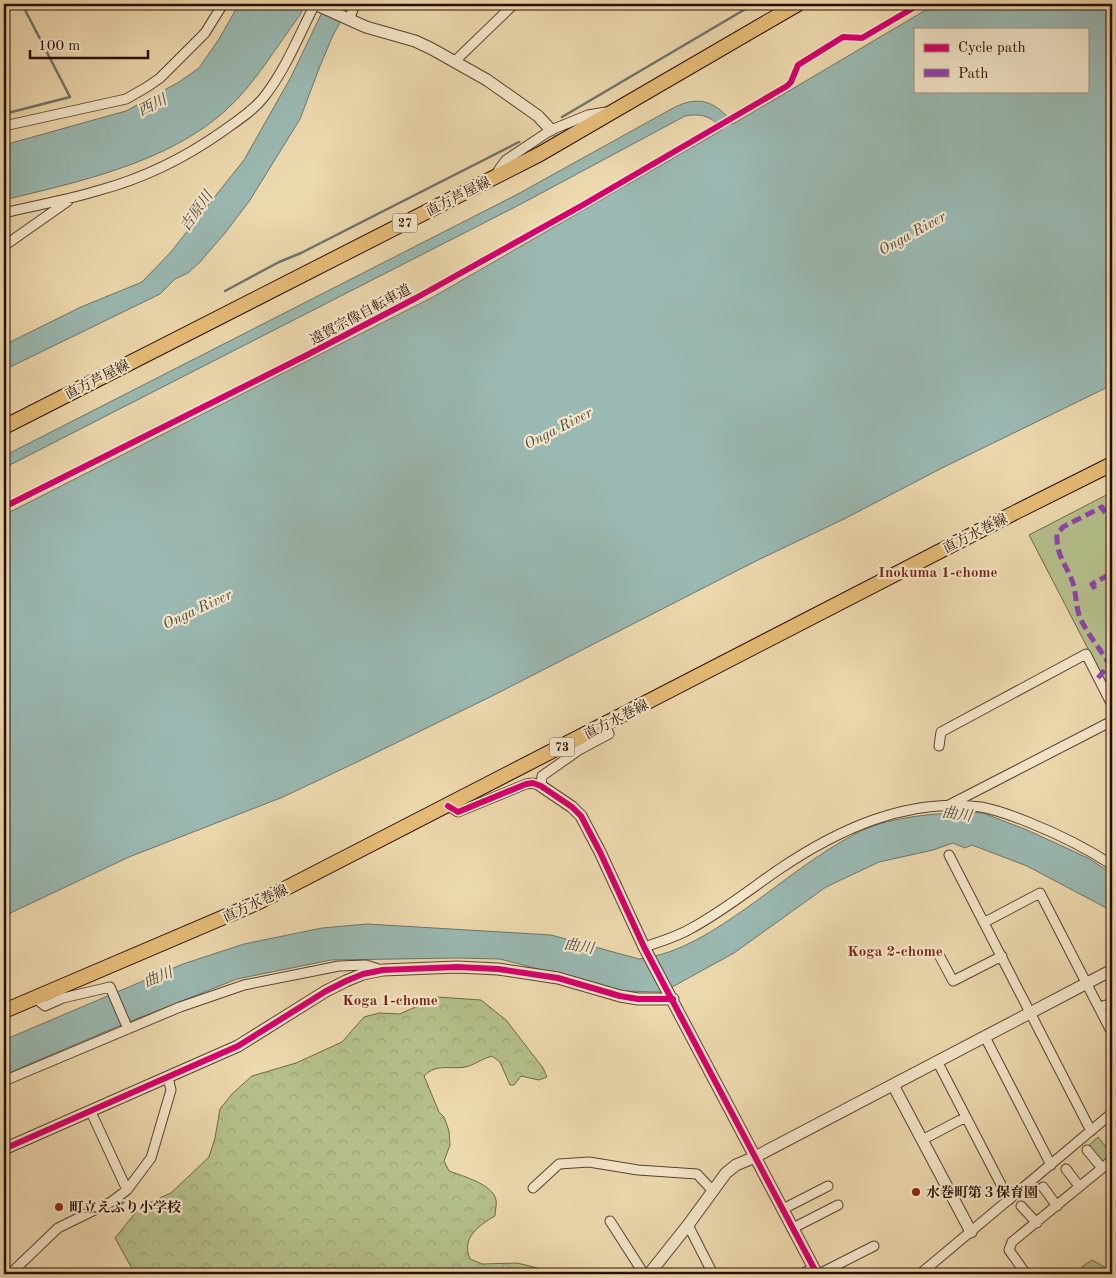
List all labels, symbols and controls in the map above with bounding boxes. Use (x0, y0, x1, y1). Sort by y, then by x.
scale bar (30, 28, 148, 60)
legend (914, 28, 1088, 92)
text: 100 m (38, 39, 80, 54)
text: Cycle path (958, 41, 1026, 56)
text: Path (958, 67, 988, 82)
water label: 西川 (135, 90, 171, 120)
street label: 直方芦屋線 (424, 174, 493, 219)
water label: 吉原川 (177, 186, 217, 235)
water label: Onga River (877, 210, 949, 259)
road number: 27 (392, 214, 418, 232)
street label: 遠賀宗像自転車道 (307, 282, 413, 347)
street label: 直方芦屋線 (63, 357, 132, 402)
water label: Onga River (522, 406, 596, 453)
street label: 直方水巻線 (941, 511, 1010, 556)
district label: Inokuma 1-chome (878, 566, 998, 581)
water label: Onga River (161, 588, 235, 633)
street label: 直方水巻線 (582, 697, 651, 742)
road number: 73 (550, 738, 574, 756)
water label: 曲川 (941, 804, 975, 825)
street label: 直方水巻線 (220, 882, 290, 925)
water label: 曲川 (563, 936, 597, 958)
district label: Koga 2-chome (847, 945, 943, 960)
water label: 曲川 (141, 963, 177, 991)
district label: Koga 1-chome (342, 994, 438, 1009)
place label: 水巻町第３保育園 (926, 1185, 1038, 1200)
marker: 水巻町第３保育園 (910, 1186, 922, 1198)
place label: 町立えぶり小学校 (69, 1200, 181, 1215)
marker: 町立えぶり小学校 (53, 1201, 65, 1213)

